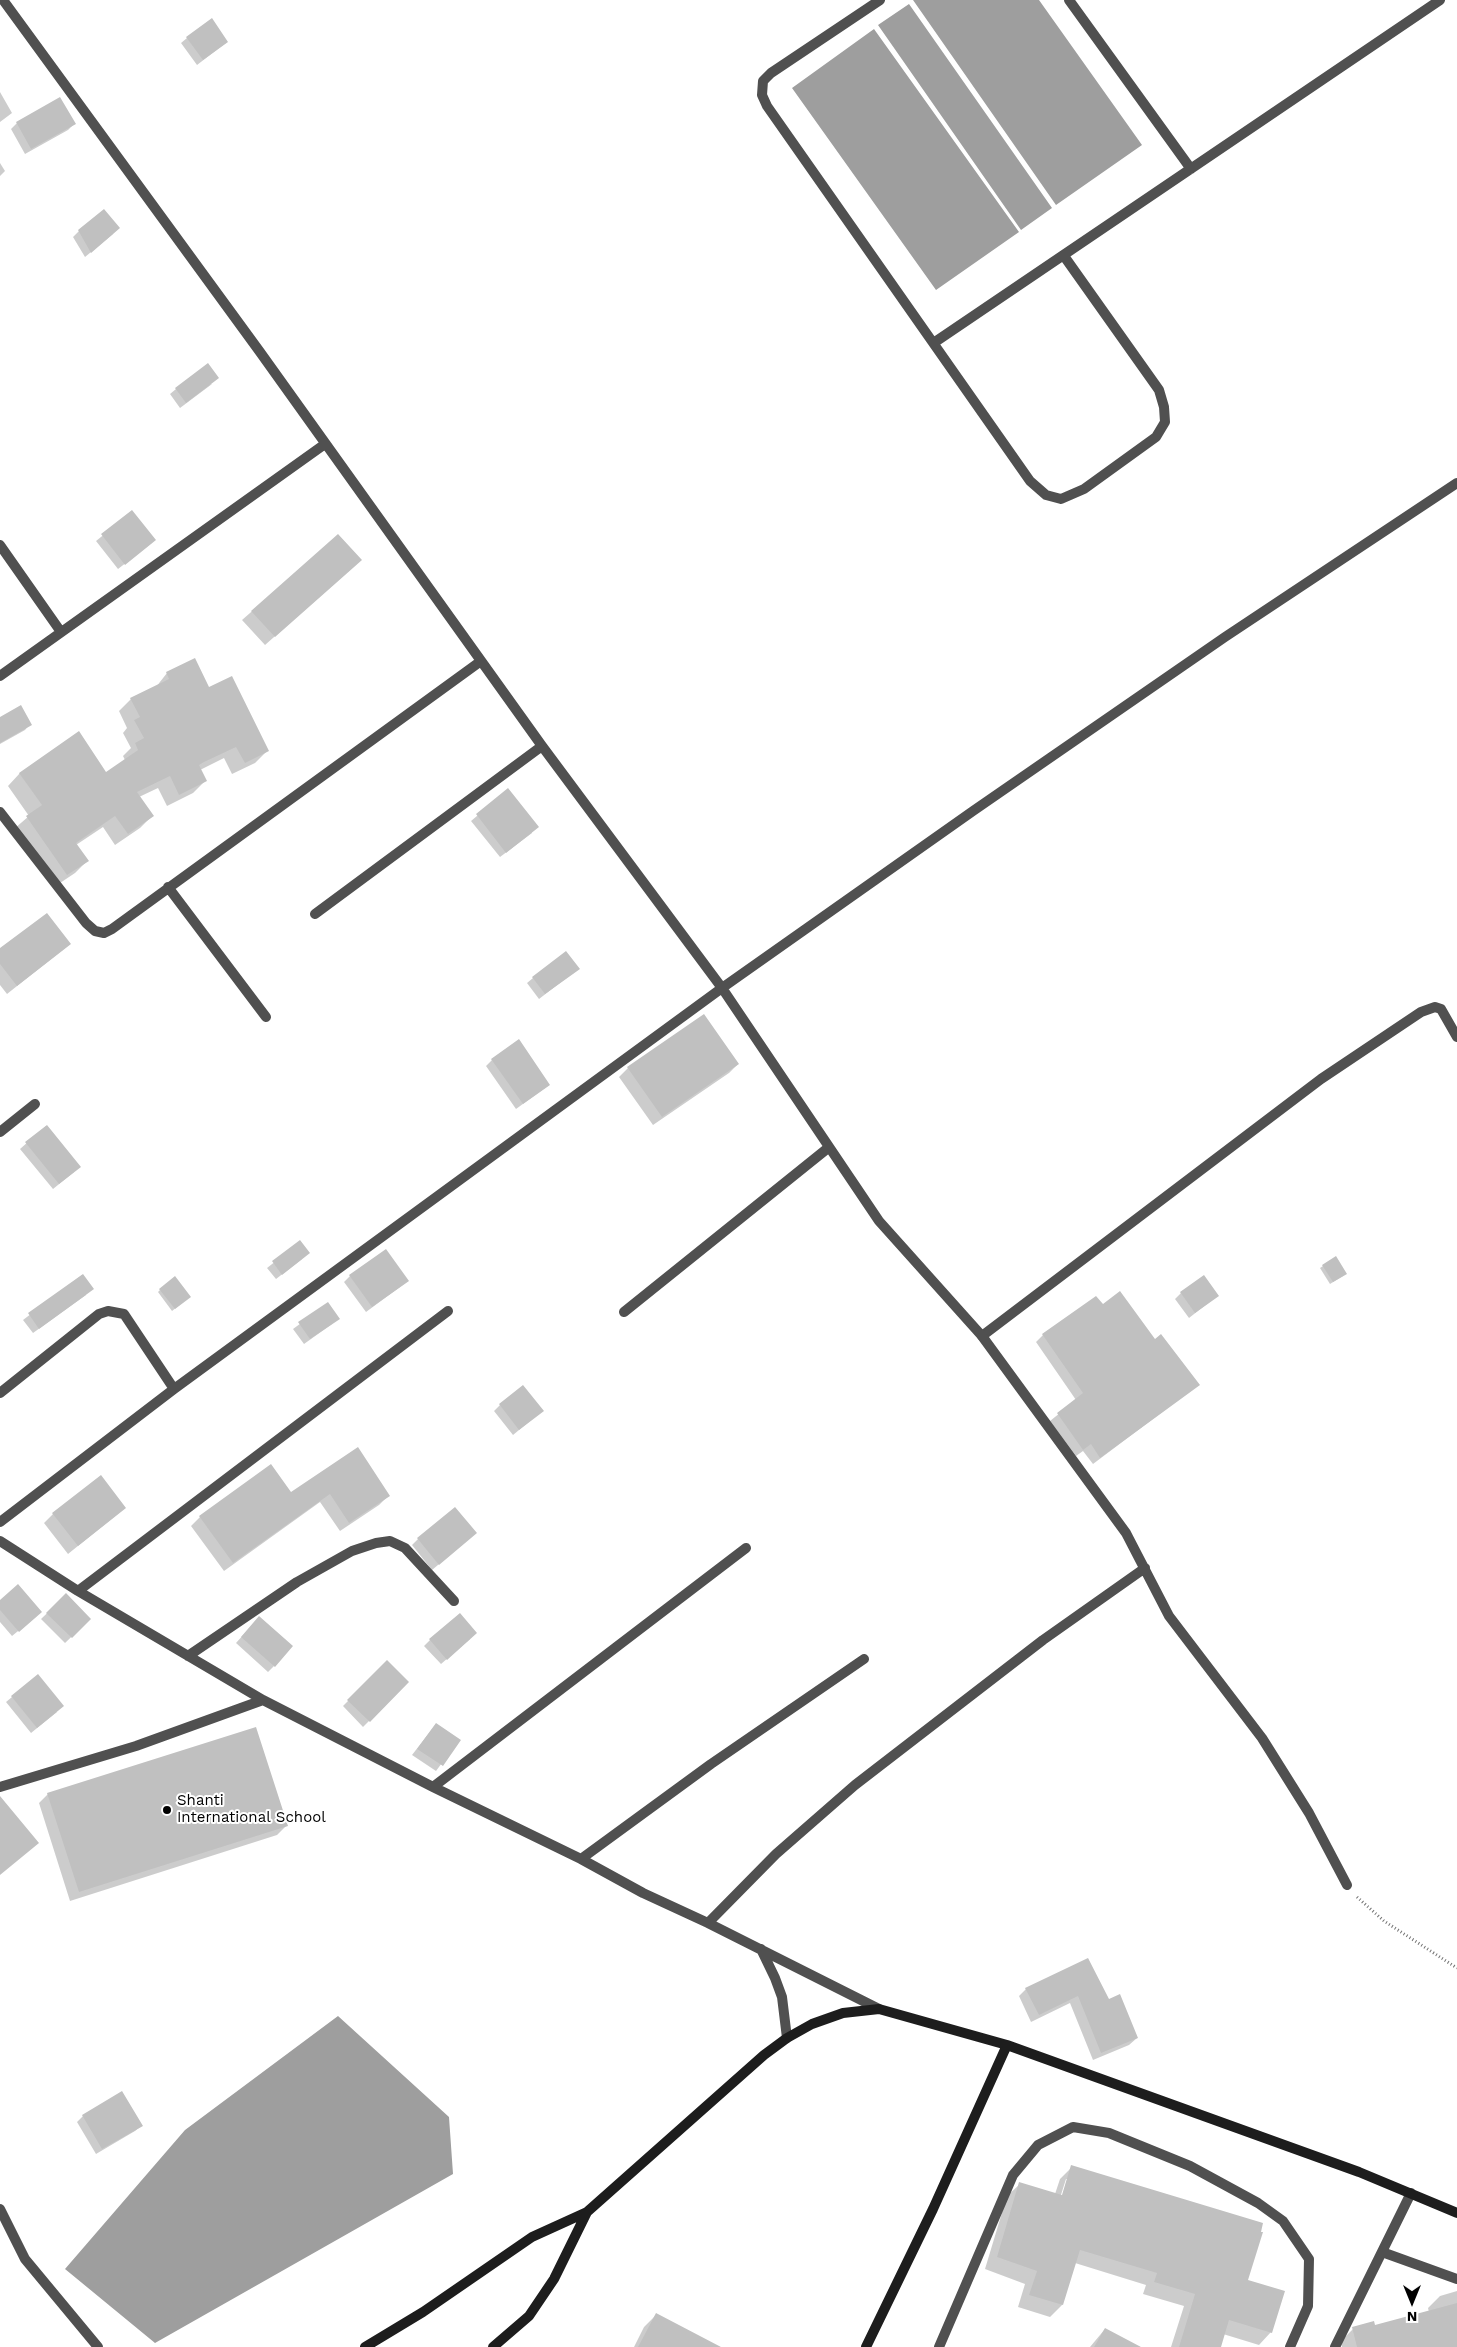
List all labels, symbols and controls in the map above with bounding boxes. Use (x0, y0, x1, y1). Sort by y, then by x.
place label: Shanti International School (177, 1792, 326, 1827)
marker: Shanti International School (161, 1804, 173, 1816)
north arrow (1387, 2277, 1437, 2327)
text: N (1407, 2309, 1417, 2325)

